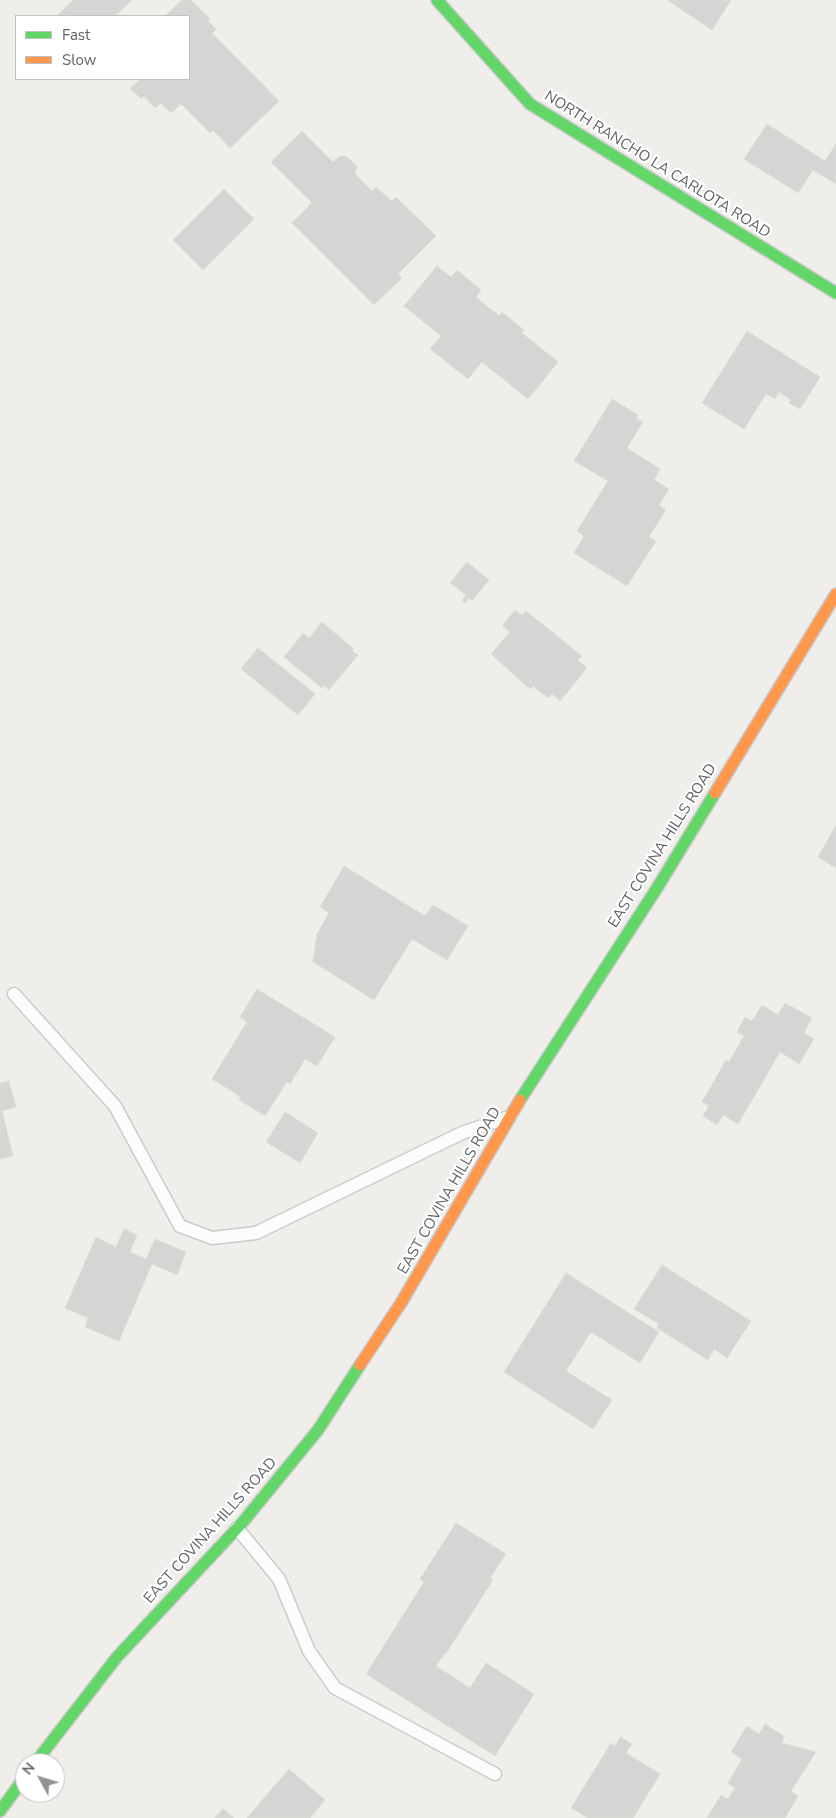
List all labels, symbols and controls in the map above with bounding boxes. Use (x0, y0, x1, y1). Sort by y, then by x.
legend (15, 15, 190, 80)
text: Fast (62, 25, 90, 45)
text: Slow (62, 50, 96, 70)
street label: NORTH RANCHO LA CARLOTA ROAD (541, 88, 773, 242)
street label: EAST COVINA HILLS ROAD (605, 761, 721, 931)
street label: EAST COVINA HILLS ROAD (395, 1104, 505, 1278)
street label: EAST COVINA HILLS ROAD (141, 1454, 281, 1608)
north arrow (15, 1753, 65, 1803)
text: N (18, 1759, 39, 1779)

